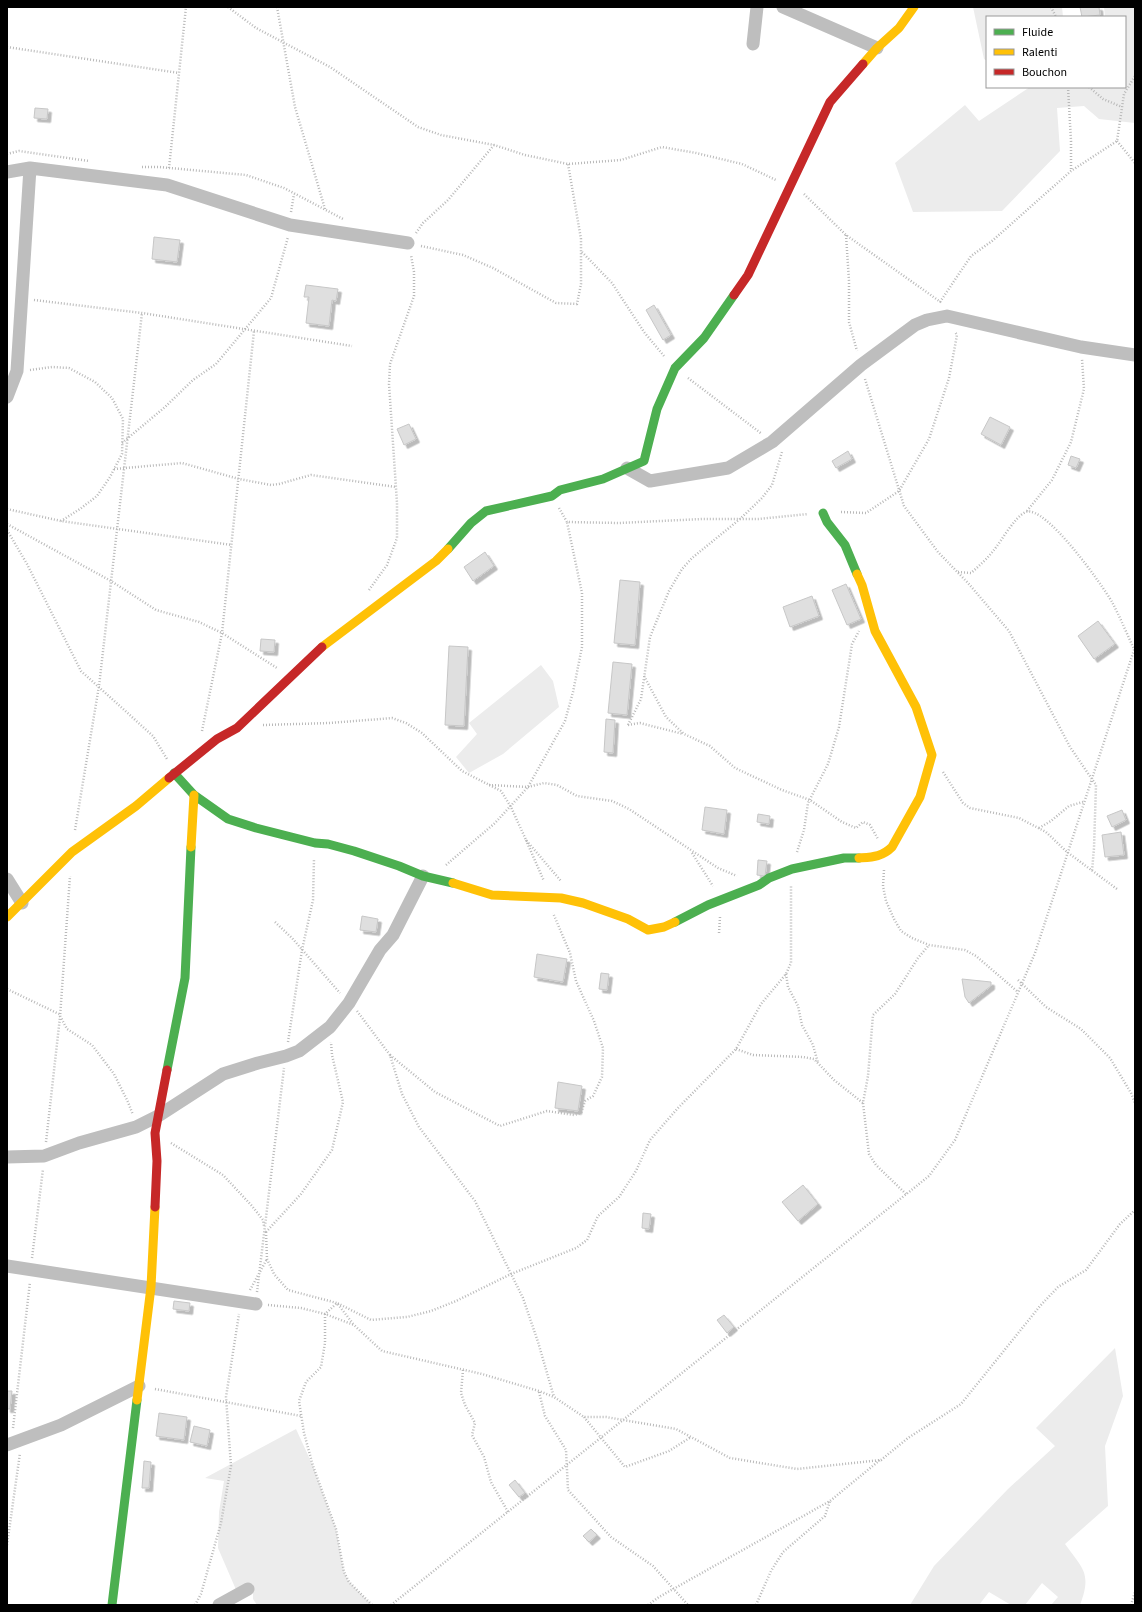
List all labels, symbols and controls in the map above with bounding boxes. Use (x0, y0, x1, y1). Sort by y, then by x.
legend (986, 16, 1126, 88)
text: Fluide (1022, 24, 1053, 41)
text: Ralenti (1022, 44, 1057, 61)
text: Bouchon (1022, 64, 1067, 81)

